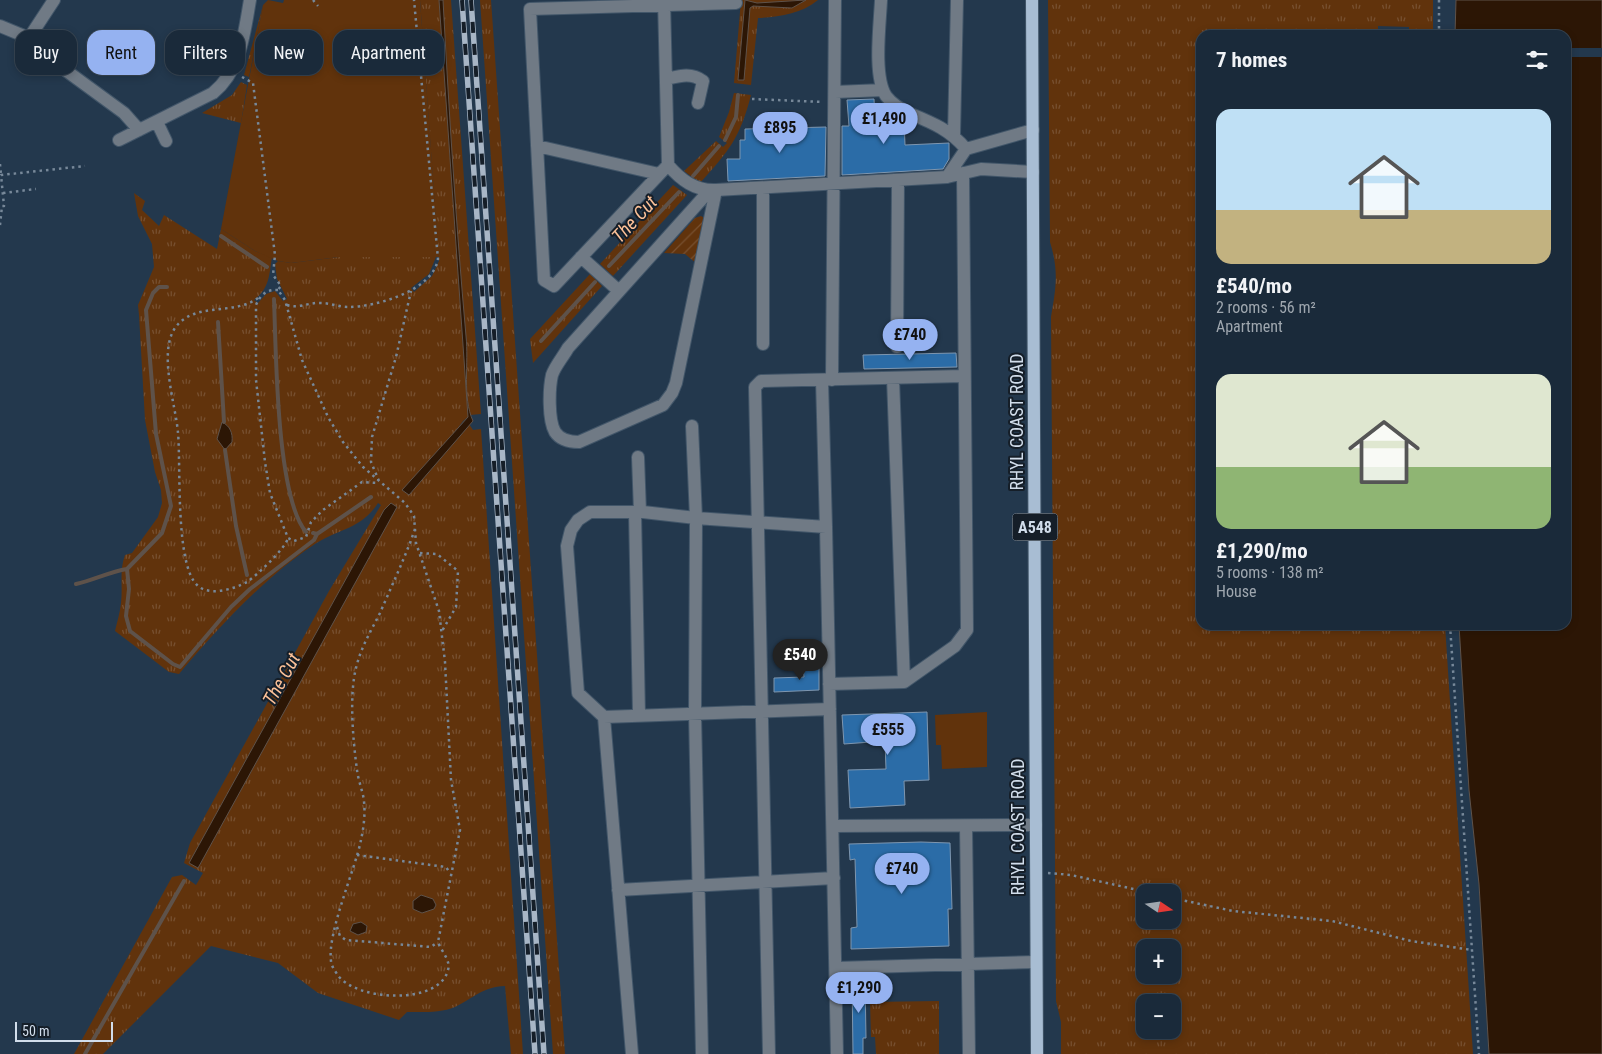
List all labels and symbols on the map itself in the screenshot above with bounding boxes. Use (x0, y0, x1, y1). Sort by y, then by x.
pin: £1,490 (843, 102, 925, 145)
pin: £895 (750, 112, 810, 154)
water label: The Cut (607, 191, 662, 248)
pin: £740 (880, 318, 940, 361)
street label: RHYL COAST ROAD (1006, 353, 1027, 491)
road number: A548 (1012, 514, 1058, 540)
pin: £540 (770, 638, 830, 681)
water label: The Cut (258, 649, 305, 709)
pin: £555 (858, 714, 918, 756)
street label: RHYL COAST ROAD (1007, 758, 1028, 896)
pin: £740 (872, 852, 932, 895)
north arrow (1136, 884, 1181, 929)
pin: £1,290 (818, 972, 900, 1014)
scale bar (15, 1019, 112, 1042)

